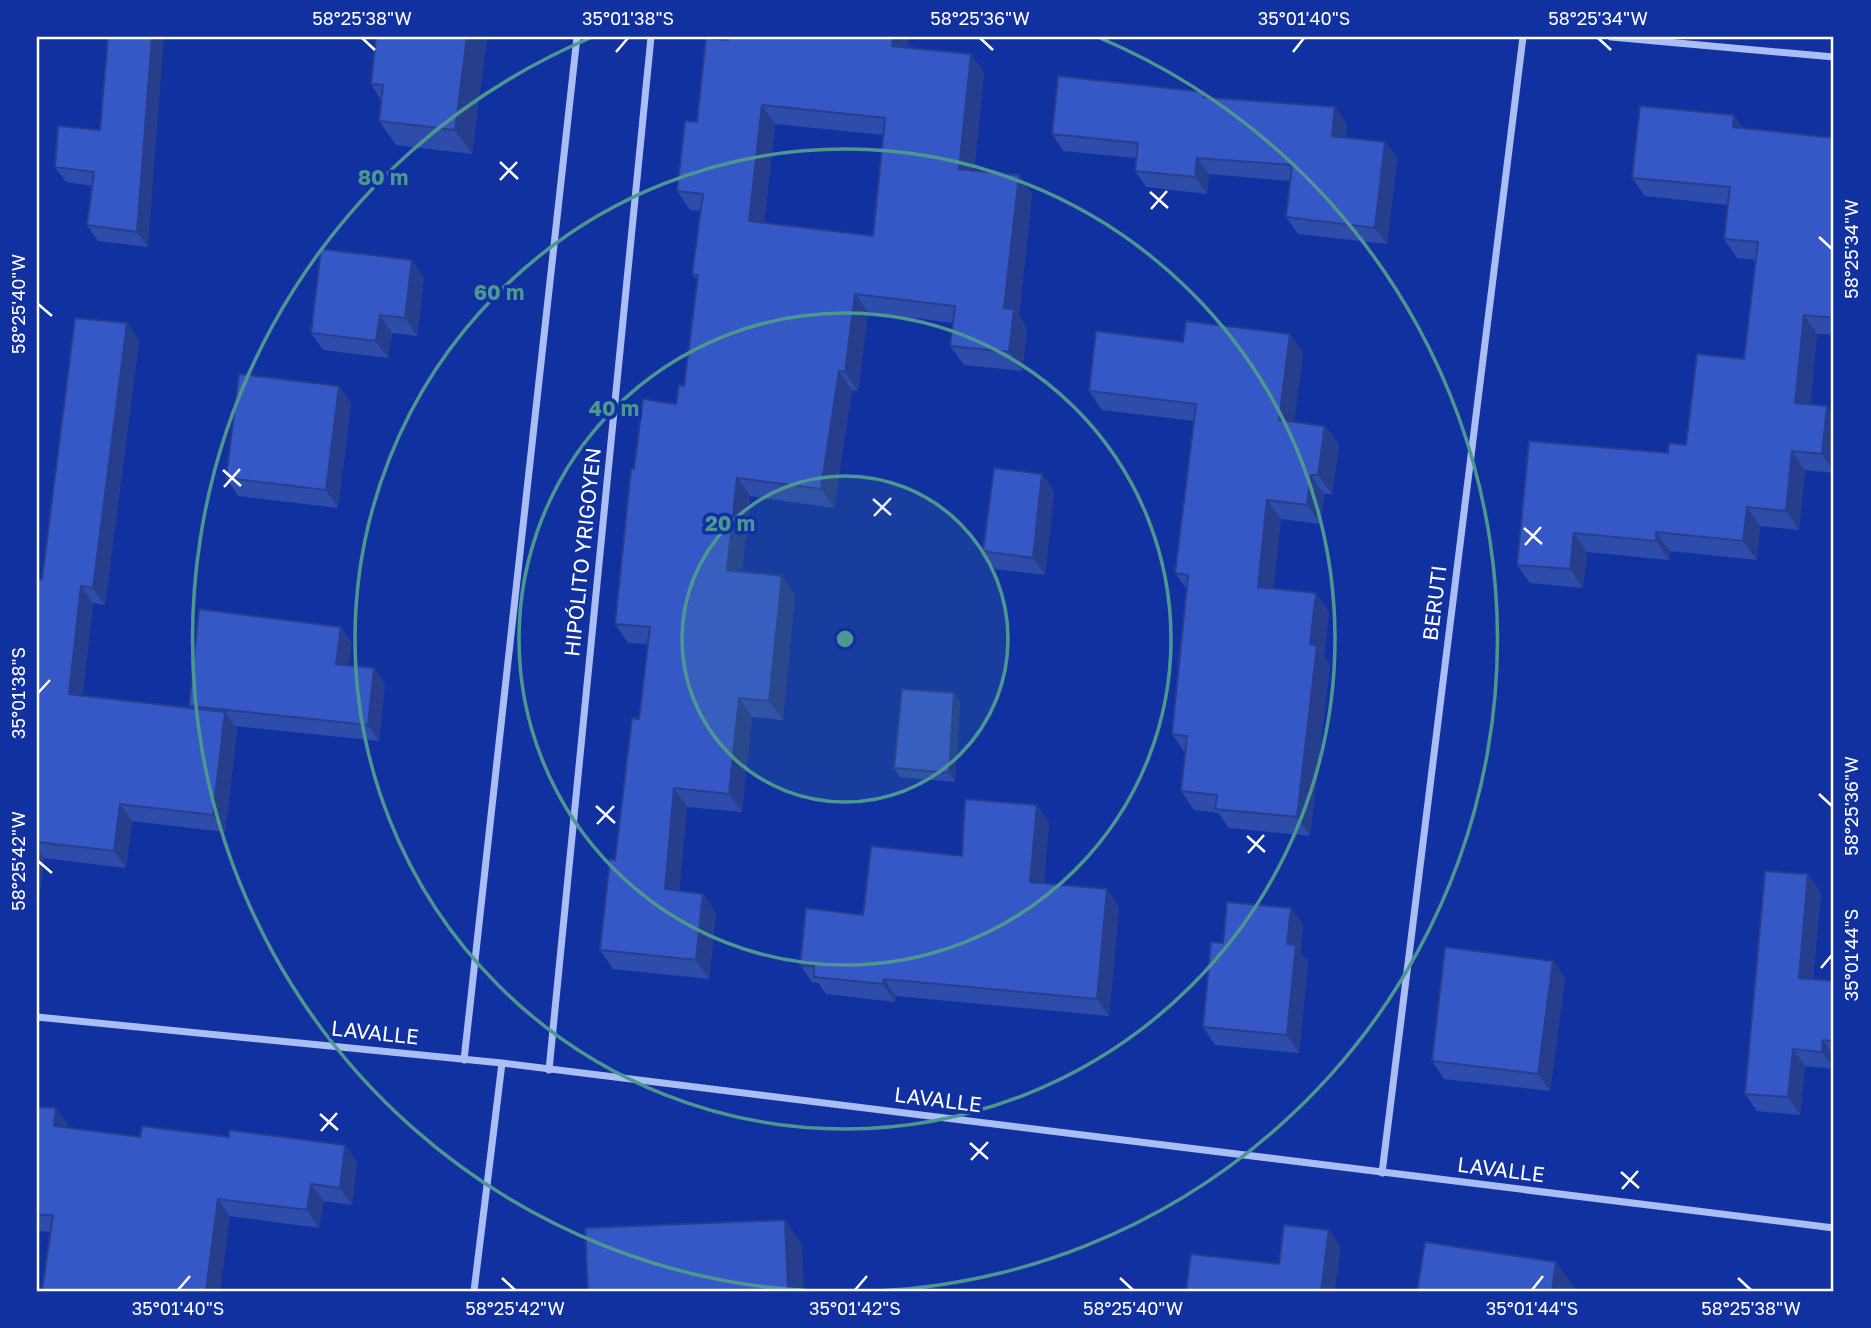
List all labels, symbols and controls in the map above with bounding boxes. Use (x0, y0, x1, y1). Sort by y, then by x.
text: 58°25'38"W (312, 7, 412, 29)
text: 35°01'38"S (582, 7, 674, 29)
text: 58°25'36"W (930, 7, 1030, 29)
text: 35°01'40"S (1258, 7, 1350, 29)
text: 58°25'34"W (1548, 7, 1648, 29)
text: 80 m (358, 164, 408, 190)
text: 58°25'34"W (1840, 199, 1862, 299)
text: 58°25'40"W (7, 254, 29, 354)
text: 60 m (474, 279, 524, 305)
text: 40 m (589, 395, 639, 421)
street label: HIPÓLITO YRIGOYEN (558, 446, 606, 658)
text: 20 m (705, 510, 755, 536)
street label: BERUTI (1416, 564, 1452, 642)
centre of rings (833, 627, 857, 651)
text: 35°01'38"S (7, 647, 29, 739)
text: 58°25'36"W (1840, 756, 1862, 856)
text: 58°25'42"W (7, 811, 29, 911)
text: 35°01'44"S (1840, 909, 1862, 1001)
street label: LAVALLE (330, 1014, 420, 1050)
street label: LAVALLE (893, 1081, 983, 1117)
street label: LAVALLE (1456, 1151, 1546, 1187)
text: 35°01'40"S (132, 1297, 224, 1319)
text: 58°25'42"W (465, 1297, 565, 1319)
text: 35°01'42"S (809, 1297, 901, 1319)
text: 58°25'40"W (1083, 1297, 1183, 1319)
text: 35°01'44"S (1486, 1297, 1578, 1319)
text: 58°25'38"W (1701, 1297, 1801, 1319)

